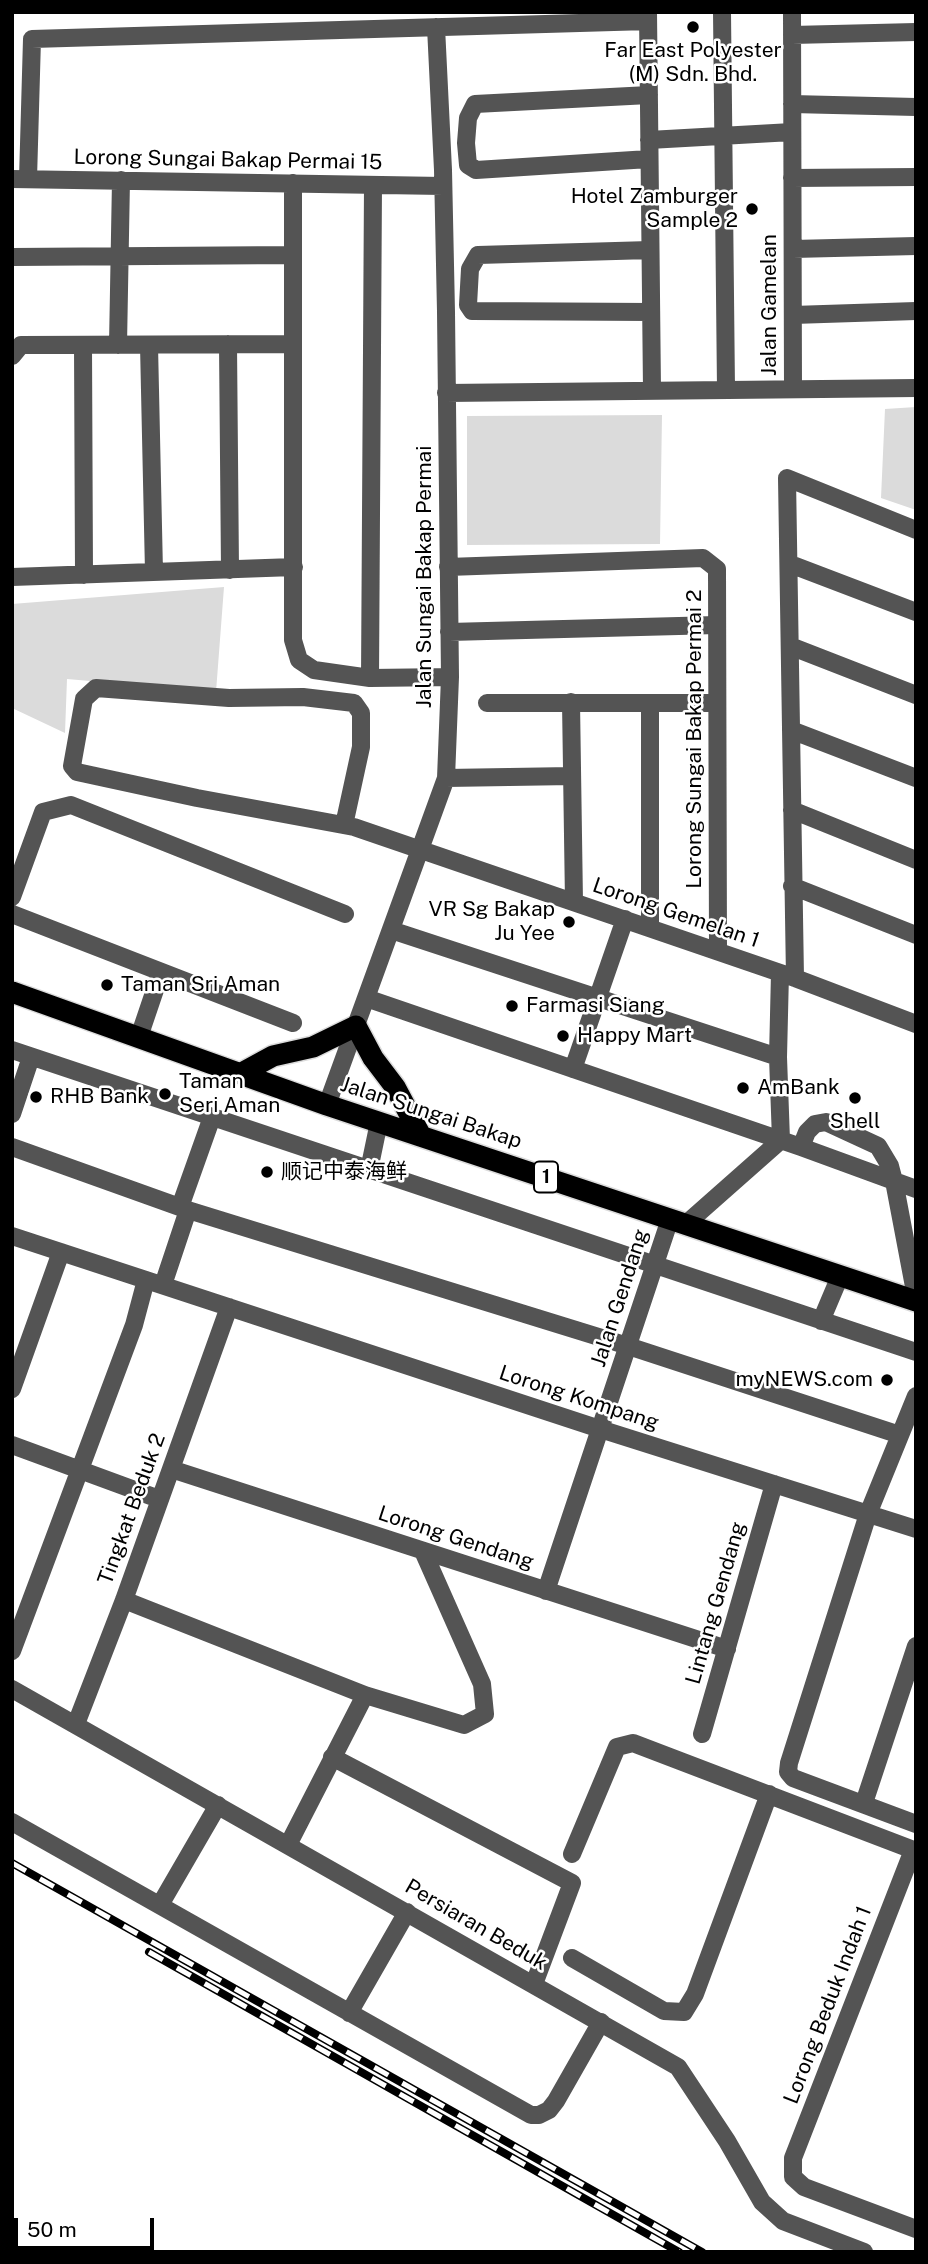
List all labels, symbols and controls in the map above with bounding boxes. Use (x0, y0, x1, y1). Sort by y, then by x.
marker: Far East Polyester (M) Sdn. Bhd. (685, 19, 701, 35)
place label: Far East Polyester (M) Sdn. Bhd. (604, 38, 782, 88)
street label: Lorong Sungai Bakap Permai 15 (73, 145, 383, 175)
place label: Hotel Zamburger Sample 2 (571, 184, 738, 234)
marker: Hotel Zamburger Sample 2 (744, 201, 760, 217)
street label: Jalan Gamelan (757, 234, 783, 376)
street label: Jalan Sungai Bakap Permai (412, 446, 438, 708)
street label: Lorong Sungai Bakap Permai 2 (682, 589, 708, 889)
street label: Lorong Gemelan 1 (589, 873, 763, 953)
place label: VR Sg Bakap Ju Yee (429, 897, 555, 947)
marker: VR Sg Bakap Ju Yee (561, 914, 577, 930)
place label: Taman Sri Aman (121, 972, 280, 998)
marker: Taman Sri Aman (99, 977, 115, 993)
place label: Farmasi Siang (526, 993, 665, 1019)
marker: Farmasi Siang (504, 998, 520, 1014)
place label: Happy Mart (577, 1023, 692, 1049)
marker: Happy Mart (555, 1028, 571, 1044)
place label: Taman Seri Aman (179, 1069, 280, 1119)
street label: Jalan Sungai Bakap (337, 1072, 525, 1154)
place label: AmBank (757, 1075, 840, 1101)
marker: AmBank (735, 1080, 751, 1096)
place label: RHB Bank (50, 1084, 149, 1110)
marker: Taman Seri Aman (157, 1086, 173, 1102)
marker: RHB Bank (28, 1089, 44, 1105)
marker: Shell (847, 1090, 863, 1106)
place label: Shell (830, 1109, 880, 1135)
place label: 顺记中泰海鲜 (281, 1159, 407, 1185)
road number: 1 (534, 1162, 558, 1192)
marker: 顺记中泰海鲜 (259, 1164, 275, 1180)
street label: Jalan Gendang (586, 1226, 654, 1370)
street label: Lorong Kompang (496, 1360, 662, 1436)
place label: myNEWS.com (736, 1367, 873, 1393)
marker: myNEWS.com (879, 1372, 895, 1388)
street label: Tingkat Beduk 2 (93, 1430, 171, 1588)
street label: Lorong Gendang (375, 1501, 537, 1575)
street label: Lintang Gendang (681, 1519, 751, 1687)
street label: Persiaran Beduk (400, 1874, 552, 1976)
street label: Lorong Beduk Indah 1 (779, 1903, 877, 2107)
scale bar (18, 2204, 158, 2248)
text: 50 m (27, 2217, 77, 2242)

